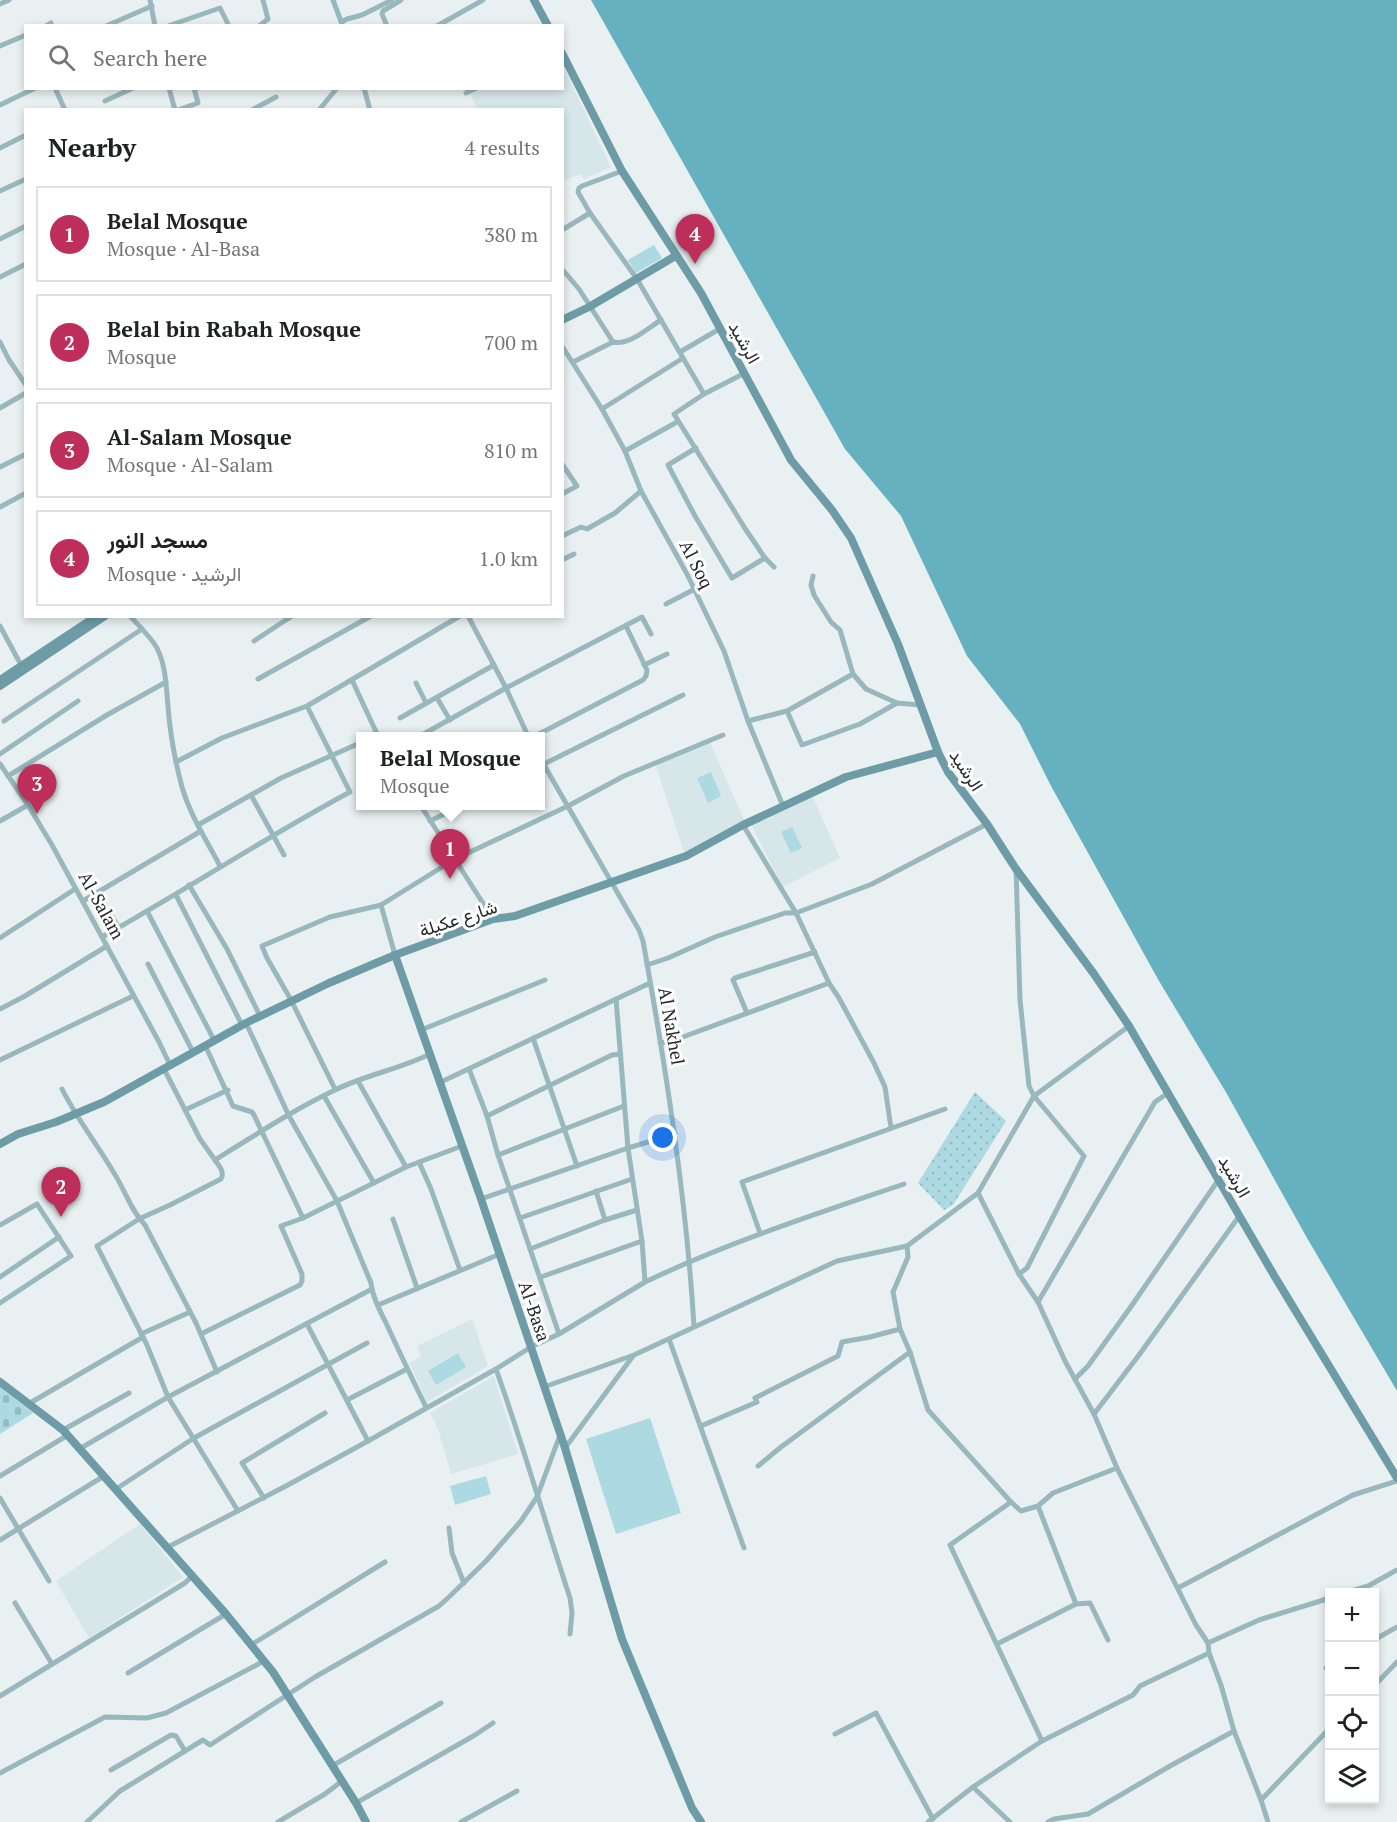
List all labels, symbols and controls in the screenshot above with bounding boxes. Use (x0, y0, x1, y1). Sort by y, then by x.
search box (24, 24, 564, 90)
icon: search (45, 41, 78, 74)
text: Search here (93, 43, 207, 72)
text: Nearby (48, 130, 136, 164)
text: 4 results (465, 134, 540, 161)
text: Belal Mosque (107, 206, 248, 235)
pin: 4 (676, 214, 714, 264)
text: 1 (64, 221, 75, 248)
text: 380 m (484, 221, 538, 248)
text: Mosque · Al-Basa (107, 235, 260, 262)
text: Belal bin Rabah Mosque (107, 314, 361, 343)
street label: الرشيد (724, 316, 766, 368)
text: 2 (64, 329, 75, 356)
text: 700 m (484, 329, 538, 356)
text: Mosque (107, 343, 177, 370)
text: Al-Salam Mosque (107, 422, 292, 451)
text: 3 (64, 437, 75, 464)
text: 810 m (484, 437, 538, 464)
text: Mosque · Al-Salam (107, 451, 273, 478)
text: مسجد النور (107, 525, 208, 554)
street label: Al Soq (675, 536, 719, 593)
text: 4 (64, 545, 75, 572)
text: 1.0 km (479, 545, 538, 572)
text: Mosque · الرشيد (107, 560, 241, 587)
popup (356, 732, 545, 810)
text: Belal Mosque (380, 743, 521, 772)
street label: الرشيد (945, 745, 989, 795)
pin: 3 (18, 764, 57, 814)
text: Mosque (380, 772, 450, 799)
pin: 1 (430, 830, 470, 879)
street label: Al-Salam (74, 867, 131, 944)
street label: شارع عكيلة (416, 894, 500, 943)
street label: Al Nakhel (653, 985, 691, 1067)
your location (648, 1123, 677, 1152)
street label: الرشيد (1213, 1150, 1257, 1202)
pin: 2 (42, 1168, 80, 1217)
street label: Al-Basa (513, 1278, 557, 1344)
map controls (1325, 1588, 1379, 1804)
button: + (1325, 1588, 1379, 1642)
button: − (1325, 1642, 1379, 1696)
button: locate (1325, 1696, 1379, 1750)
button: layers (1325, 1750, 1379, 1804)

